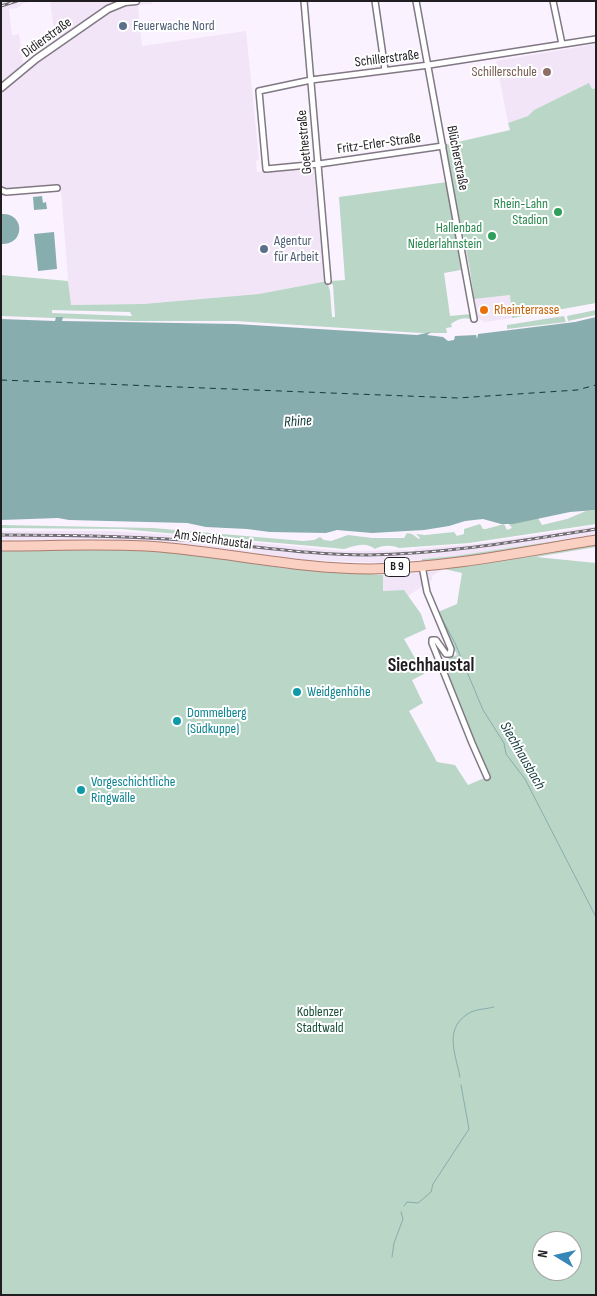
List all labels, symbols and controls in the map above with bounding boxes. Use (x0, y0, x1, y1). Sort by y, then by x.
street label: Didierstraße (19, 14, 75, 62)
place label: Feuerwache Nord (133, 18, 215, 34)
marker: Feuerwache Nord (117, 20, 129, 32)
street label: Schillerstraße (354, 47, 420, 71)
place label: Schillerschule (471, 64, 537, 80)
marker: Schillerschule (541, 66, 553, 78)
street label: Goethestraße (294, 109, 316, 175)
street label: Blücherstraße (442, 124, 472, 192)
street label: Fritz-Erler-Straße (336, 130, 422, 158)
place label: Rhein-Lahn Stadion (494, 196, 548, 228)
marker: Rhein-Lahn Stadion (552, 206, 564, 218)
place label: Hallenbad Niederlahnstein (408, 220, 482, 252)
marker: Hallenbad Niederlahnstein (486, 230, 498, 242)
place label: Agentur für Arbeit (274, 233, 319, 266)
marker: Agentur für Arbeit (258, 243, 270, 255)
place label: Rheinterrasse (494, 302, 559, 318)
marker: Rheinterrasse (478, 304, 490, 316)
water label: Rhine (283, 412, 313, 432)
street label: Am Siechhaustal (173, 526, 253, 554)
road number: B 9 (384, 558, 410, 576)
district label: Siechhaustal (388, 655, 474, 677)
place label: Weidgenhöhe (307, 684, 371, 700)
marker: Weidgenhöhe (291, 686, 303, 698)
place label: Dommelberg (Südkuppe) (187, 705, 247, 738)
marker: Dommelberg (Südkuppe) (171, 715, 183, 727)
water label: Siechhausbach (495, 719, 549, 793)
place label: Vorgeschichtliche Ringwälle (91, 774, 175, 806)
marker: Vorgeschichtliche Ringwälle (75, 784, 87, 796)
park label: Koblenzer Stadtwald (296, 1004, 344, 1036)
north arrow (532, 1231, 582, 1281)
text: N (534, 1249, 552, 1259)

